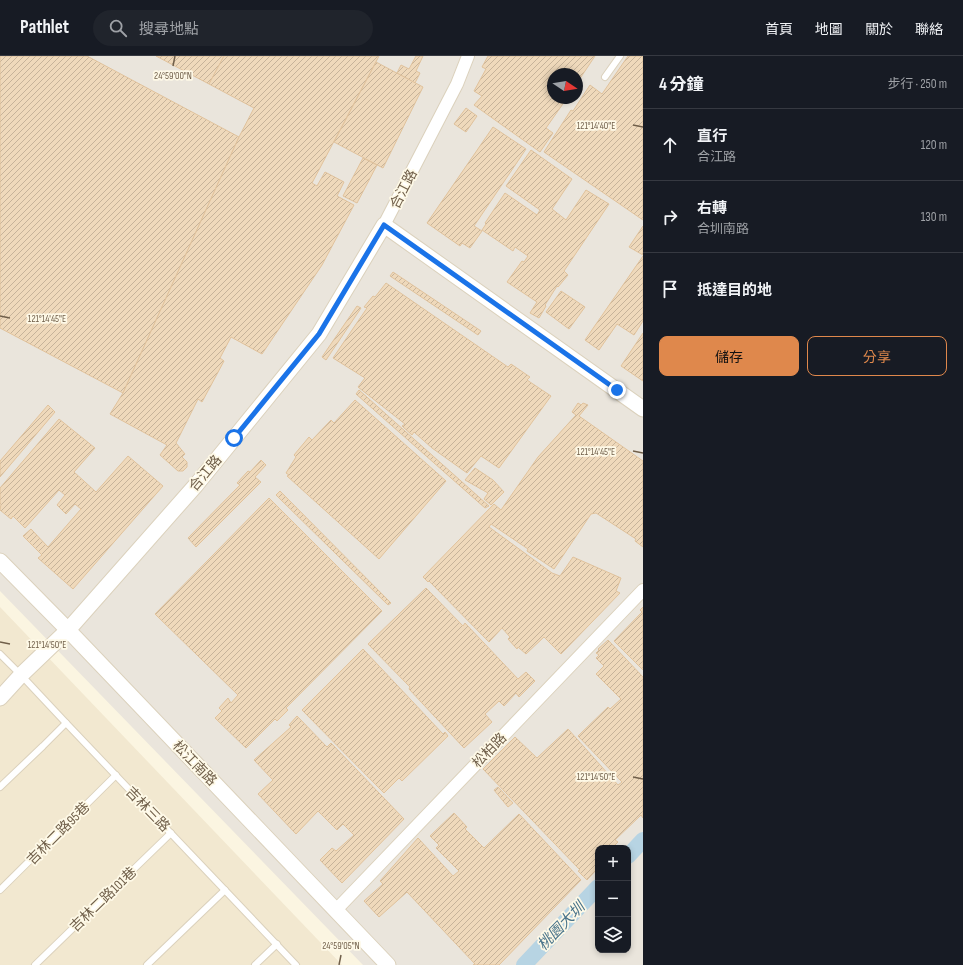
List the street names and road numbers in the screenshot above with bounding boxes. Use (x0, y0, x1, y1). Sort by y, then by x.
street label: 合江路 (386, 167, 421, 212)
street label: 合江路 (185, 452, 225, 495)
street label: 松柏路 (469, 729, 510, 771)
street label: 松江南路 (169, 737, 220, 789)
street label: 吉林三路 (122, 783, 173, 835)
street label: 吉林二路95巷 (23, 798, 93, 868)
street label: 吉林二路101巷 (66, 863, 140, 935)

